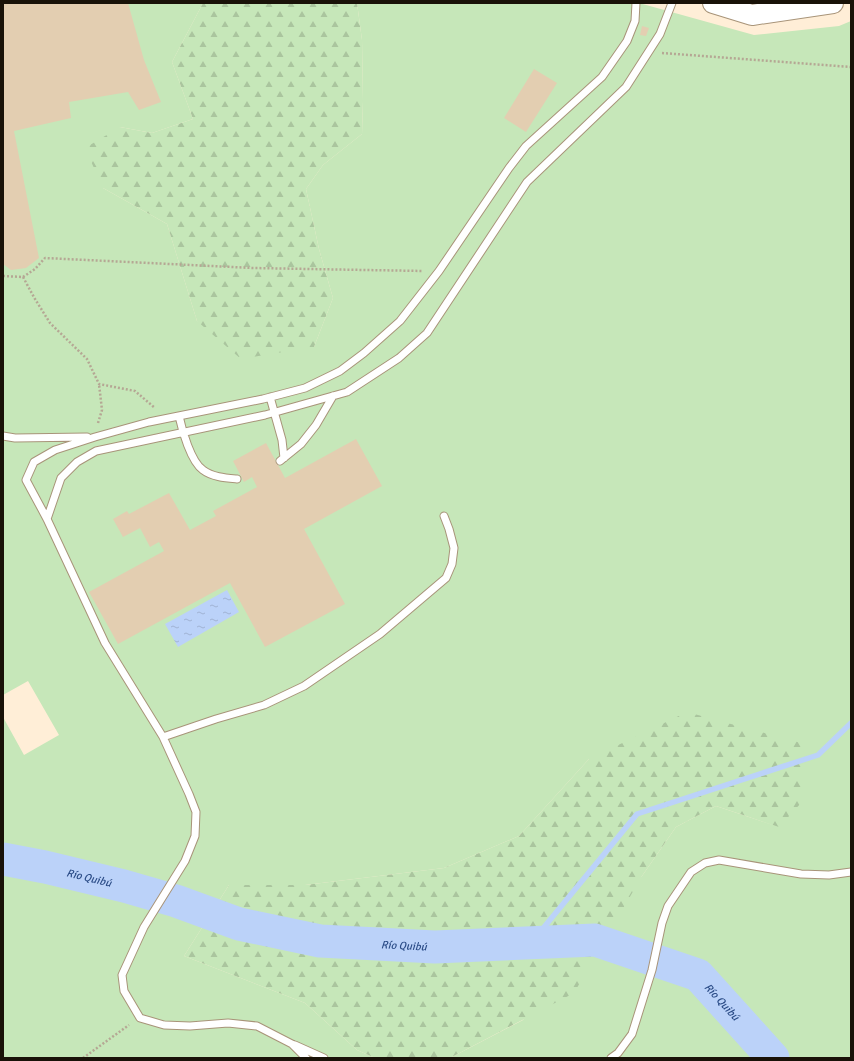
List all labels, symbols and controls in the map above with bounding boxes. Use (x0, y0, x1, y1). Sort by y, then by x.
water label: Río Quibú (65, 866, 114, 890)
water label: Río Quibú (381, 938, 428, 954)
water label: Río Quibú (702, 981, 743, 1024)

